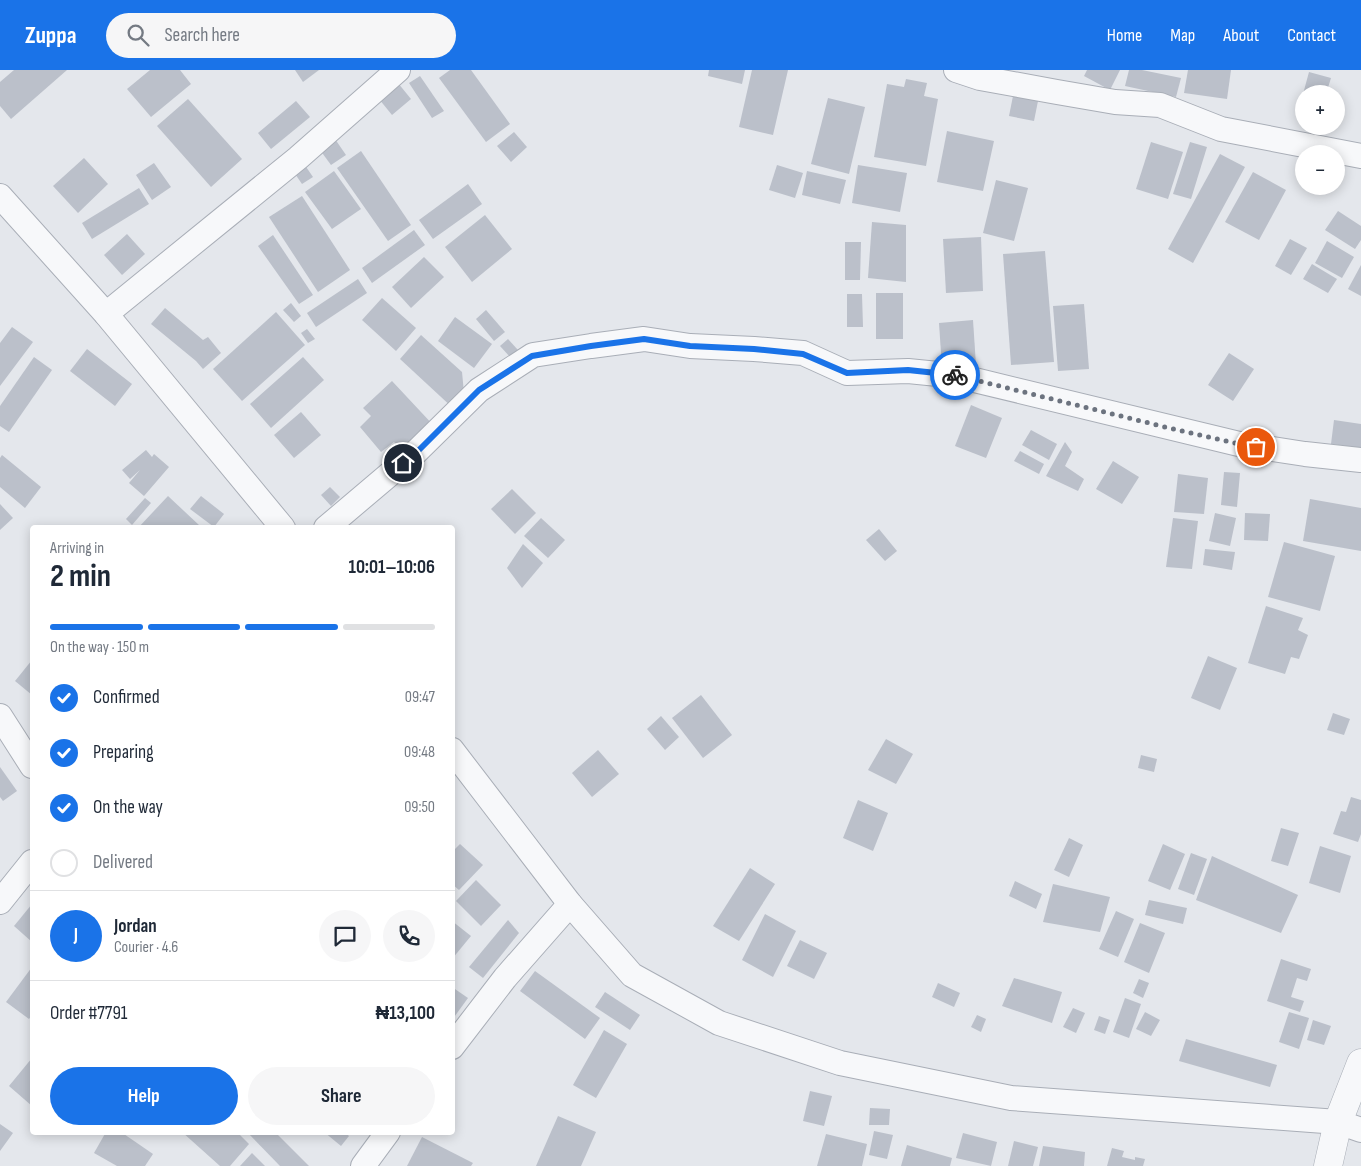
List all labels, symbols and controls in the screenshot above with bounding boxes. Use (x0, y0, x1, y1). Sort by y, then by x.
search box (106, 13, 456, 58)
text: Zuppa (25, 21, 76, 50)
icon: search (124, 21, 152, 49)
text: Search here (164, 24, 240, 47)
text: Home (1107, 25, 1142, 46)
text: Map (1170, 25, 1195, 46)
text: About (1223, 25, 1259, 46)
text: Contact (1287, 25, 1336, 46)
map controls (1295, 85, 1345, 195)
button: + (1295, 85, 1345, 135)
button: − (1295, 145, 1345, 195)
courier (930, 350, 980, 400)
icon: bike (941, 361, 969, 389)
pin (1235, 426, 1277, 468)
icon: bag (1242, 433, 1270, 461)
pin (382, 442, 424, 484)
icon: home (389, 449, 417, 477)
text: Arriving in (50, 539, 104, 558)
text: 10:01–10:06 (348, 556, 435, 579)
text: 2 min (50, 557, 111, 596)
text: On the way · 150 m (50, 638, 149, 657)
icon: check (50, 684, 78, 712)
text: Confirmed (93, 686, 160, 709)
text: 09:47 (405, 688, 435, 707)
icon: check (50, 739, 78, 767)
text: Preparing (93, 741, 154, 764)
text: 09:48 (404, 743, 435, 762)
icon: check (50, 794, 78, 822)
text: On the way (93, 796, 163, 819)
text: 09:50 (404, 798, 435, 817)
text: Delivered (93, 851, 153, 874)
button: chat (319, 910, 371, 962)
button: phone (383, 910, 435, 962)
text: Jordan (114, 915, 157, 938)
text: J (74, 924, 78, 947)
text: Courier · 4.6 (114, 938, 178, 957)
text: Order #7791 (50, 1002, 128, 1025)
text: ₦13,100 (375, 1002, 435, 1025)
button: Help (50, 1067, 238, 1125)
button: Share (248, 1067, 435, 1125)

